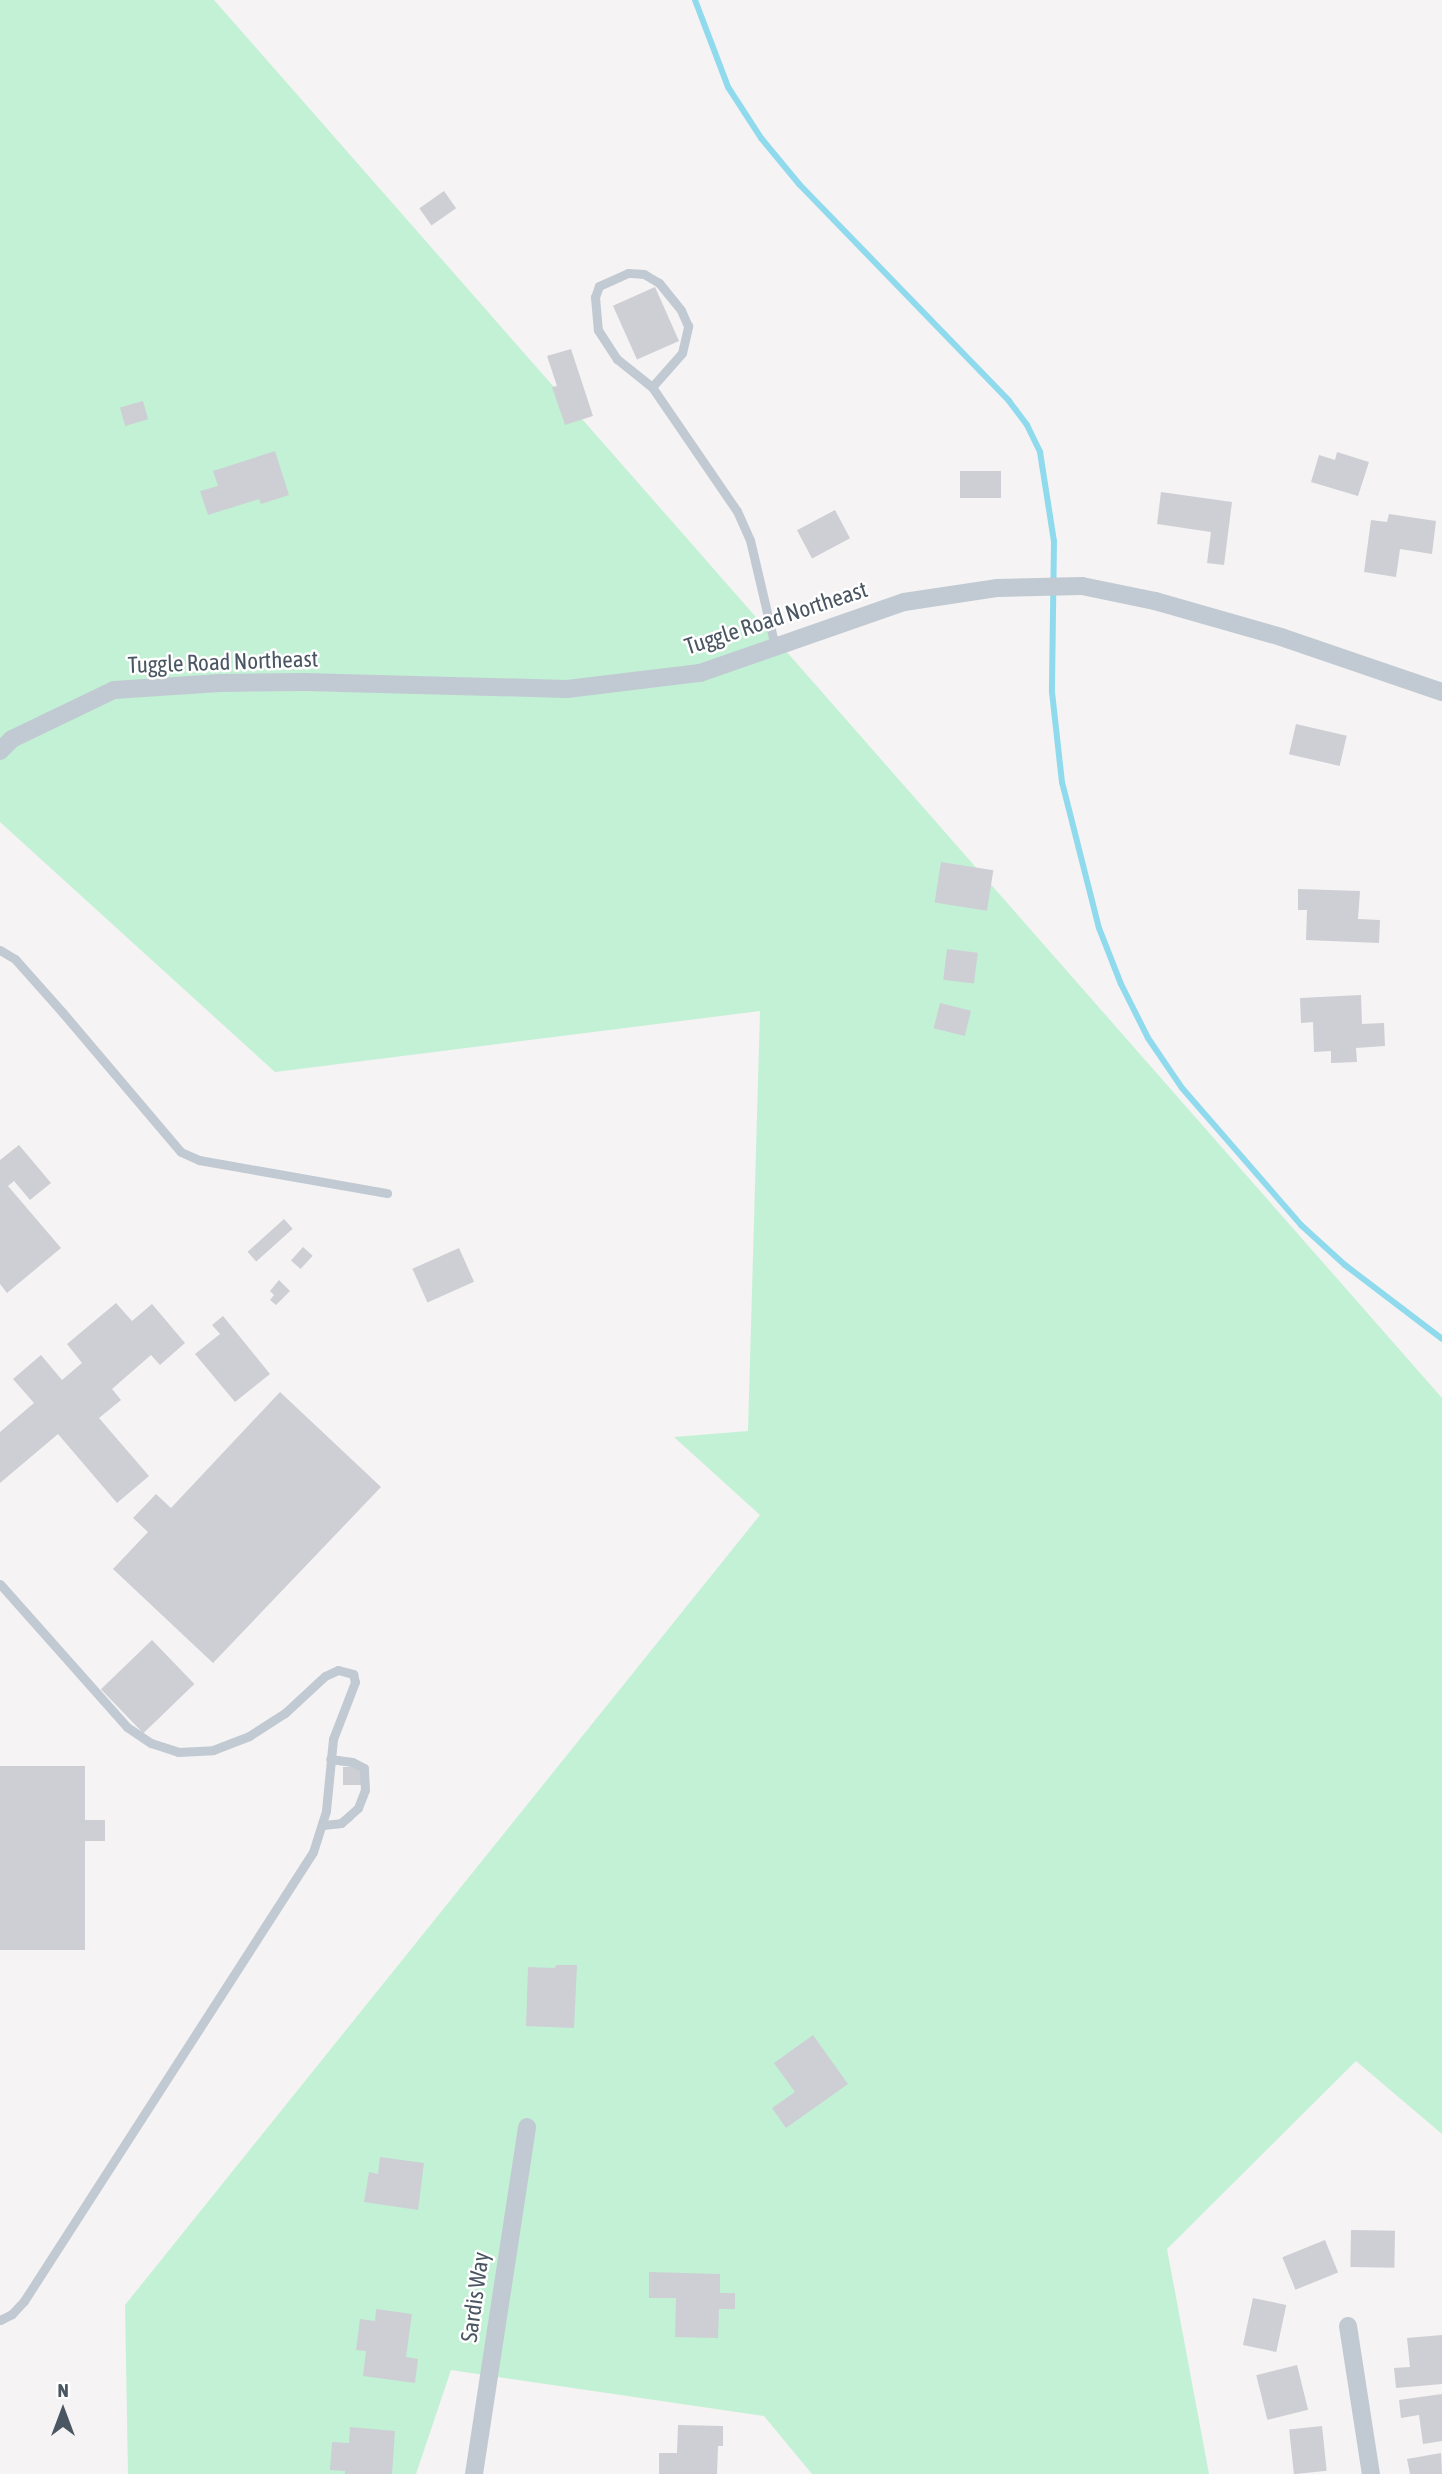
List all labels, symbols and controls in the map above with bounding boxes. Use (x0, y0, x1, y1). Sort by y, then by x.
street label: Tuggle Road Northeast (681, 575, 871, 661)
street label: Tuggle Road Northeast (127, 645, 319, 679)
street label: Sardis Way (455, 2250, 495, 2344)
north arrow (28, 2376, 98, 2446)
text: N (57, 2379, 69, 2401)

